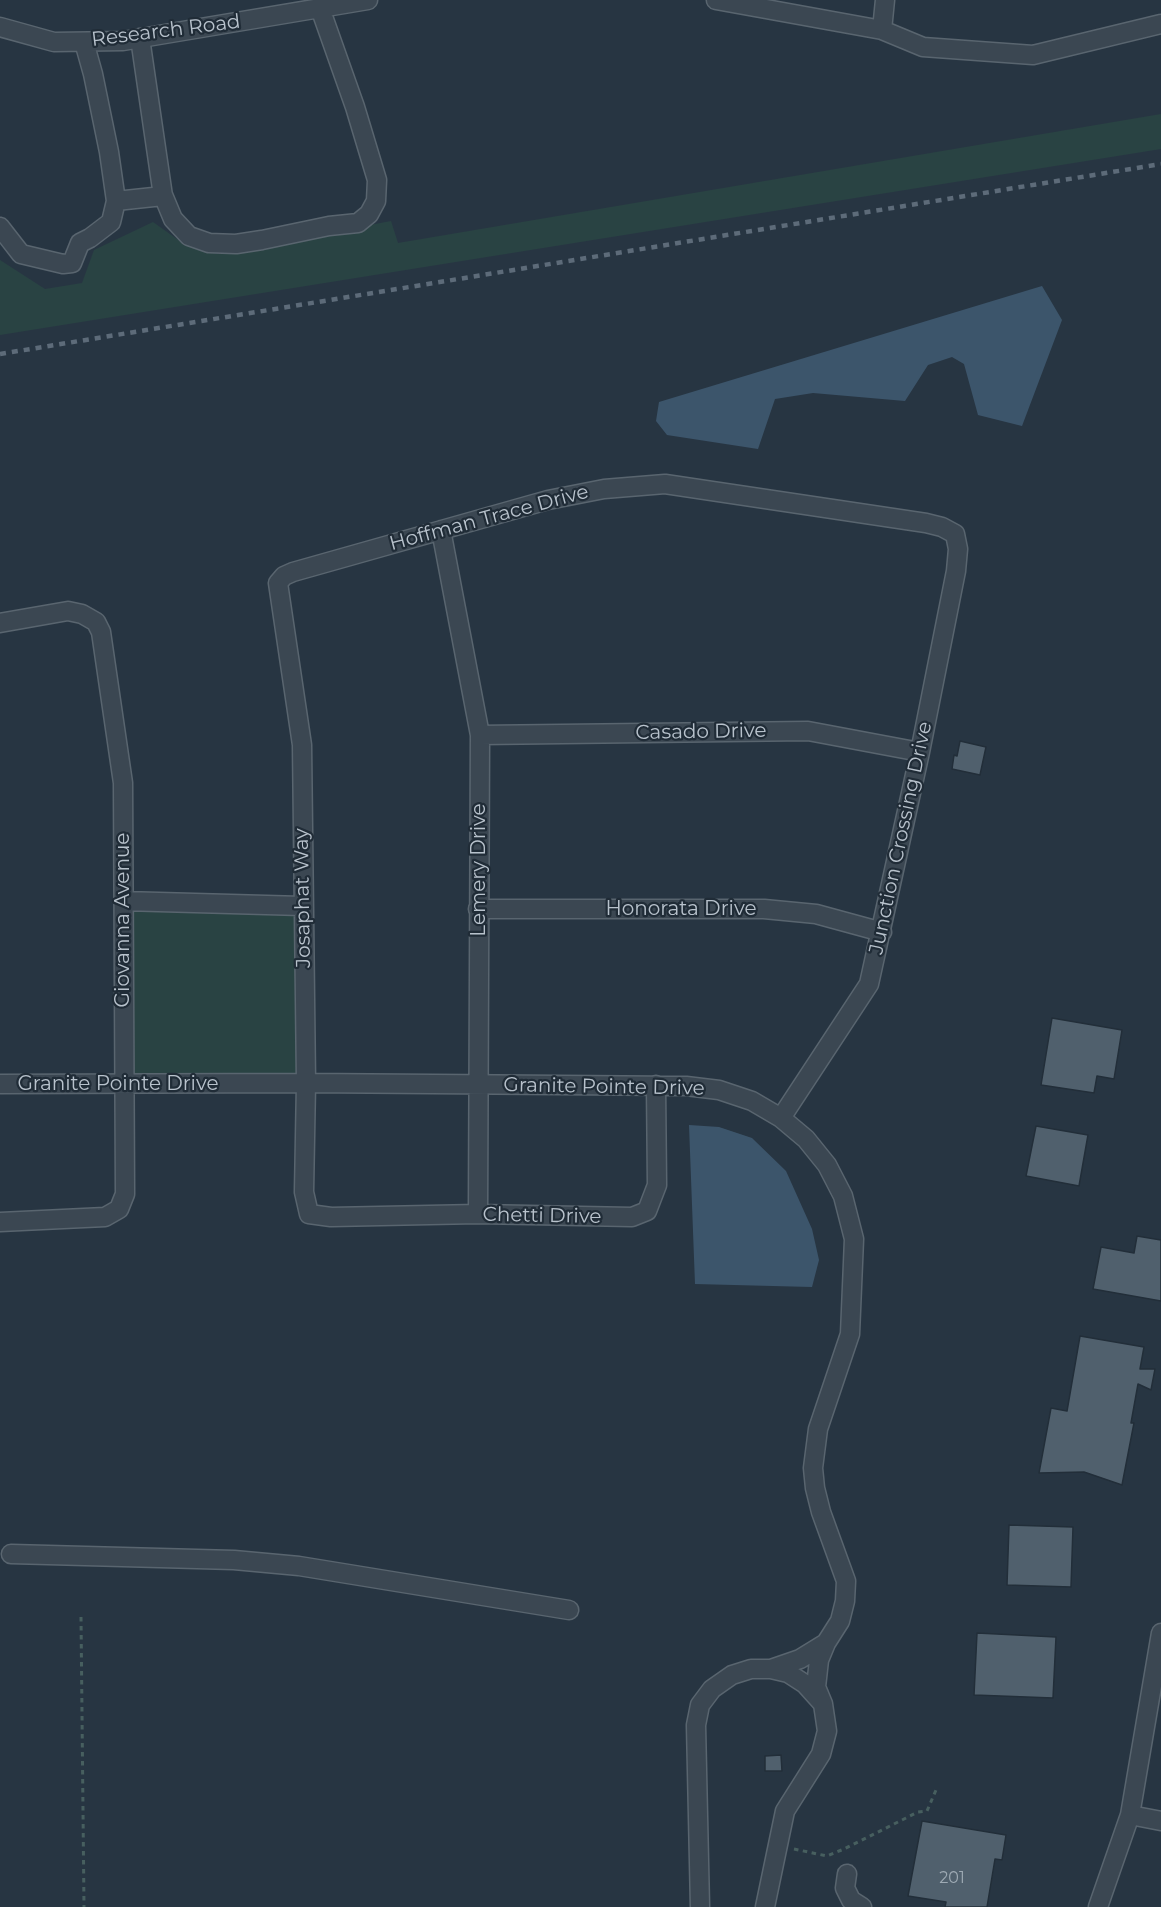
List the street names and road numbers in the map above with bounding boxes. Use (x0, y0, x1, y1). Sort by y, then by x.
street label: Research Road (90, 10, 242, 52)
street label: Hoffman Trace Drive (387, 480, 591, 556)
street label: Casado Drive (635, 719, 767, 745)
street label: Junction Crossing Drive (865, 719, 937, 957)
street label: Lemery Drive (467, 803, 491, 937)
street label: Josaphat Way (290, 828, 316, 968)
street label: Giovanna Avenue (111, 833, 135, 1007)
street label: Honorata Drive (605, 897, 757, 921)
street label: Granite Pointe Drive (17, 1072, 219, 1096)
street label: Granite Pointe Drive (503, 1073, 705, 1101)
street label: Chetti Drive (482, 1203, 602, 1229)

